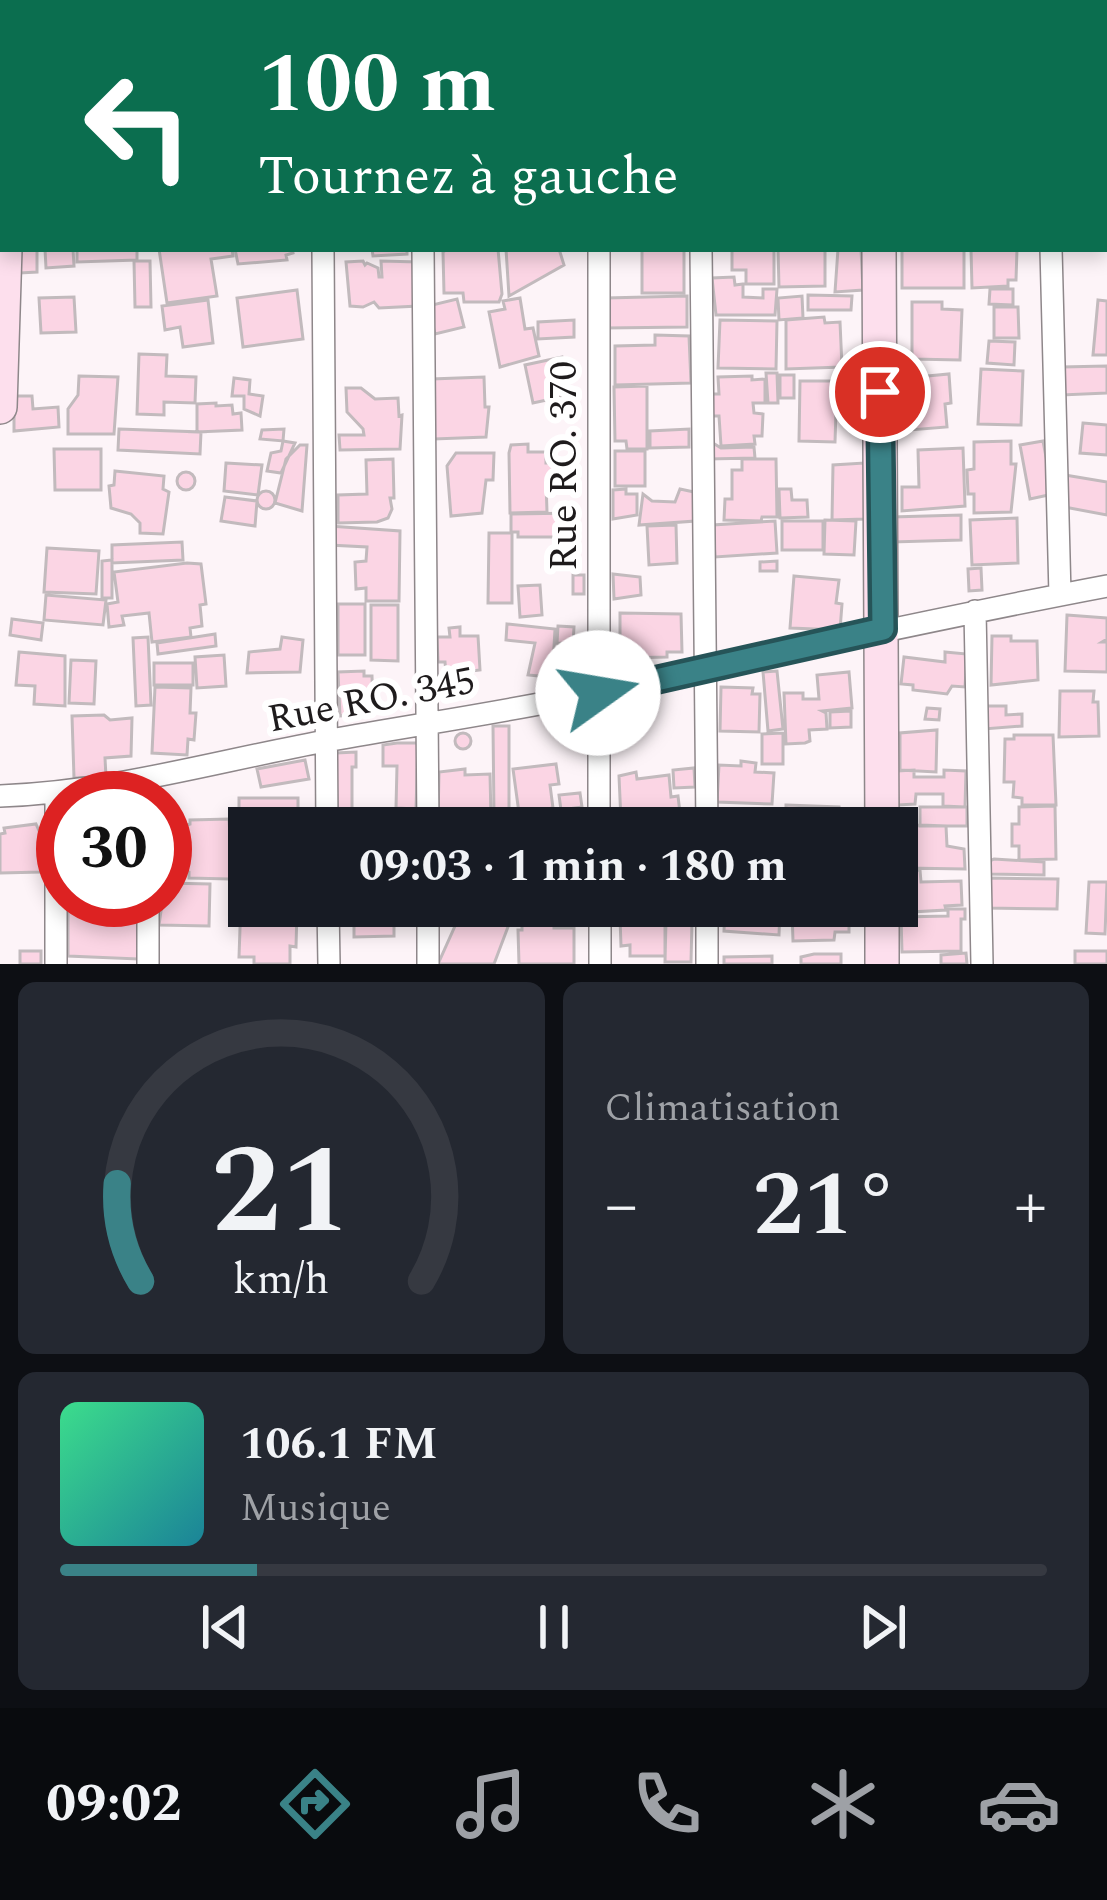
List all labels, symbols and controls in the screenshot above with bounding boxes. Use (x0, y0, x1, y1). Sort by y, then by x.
text: 100 m (258, 21, 496, 149)
icon: left (60, 48, 216, 204)
text: Tournez à gauche (258, 136, 679, 218)
pin (829, 341, 931, 443)
icon: arrive (847, 359, 913, 425)
street label: Rue RO. 370 (535, 361, 594, 571)
position arrow (535, 630, 661, 756)
street label: Rue RO. 345 (263, 651, 480, 749)
speed limit sign: 30 (36, 771, 192, 927)
text: 09:03 · 1 min · 180 m (359, 832, 787, 901)
text: Climatisation (605, 1079, 841, 1138)
text: 21 (211, 1098, 351, 1288)
text: 21° (753, 1138, 899, 1275)
text: − (605, 1156, 638, 1257)
text: + (1014, 1156, 1047, 1257)
text: km/h (233, 1248, 330, 1313)
text: 106.1 FM (240, 1410, 437, 1479)
text: Musique (240, 1479, 391, 1538)
icon: previous (192, 1594, 258, 1660)
icon: pause (521, 1594, 587, 1660)
icon: next (850, 1594, 916, 1660)
icon: directions (273, 1762, 357, 1846)
icon: music (449, 1762, 533, 1846)
icon: phone (625, 1762, 709, 1846)
icon: climate (801, 1762, 885, 1846)
icon: car (977, 1762, 1061, 1846)
text: 09:02 (46, 1763, 182, 1845)

